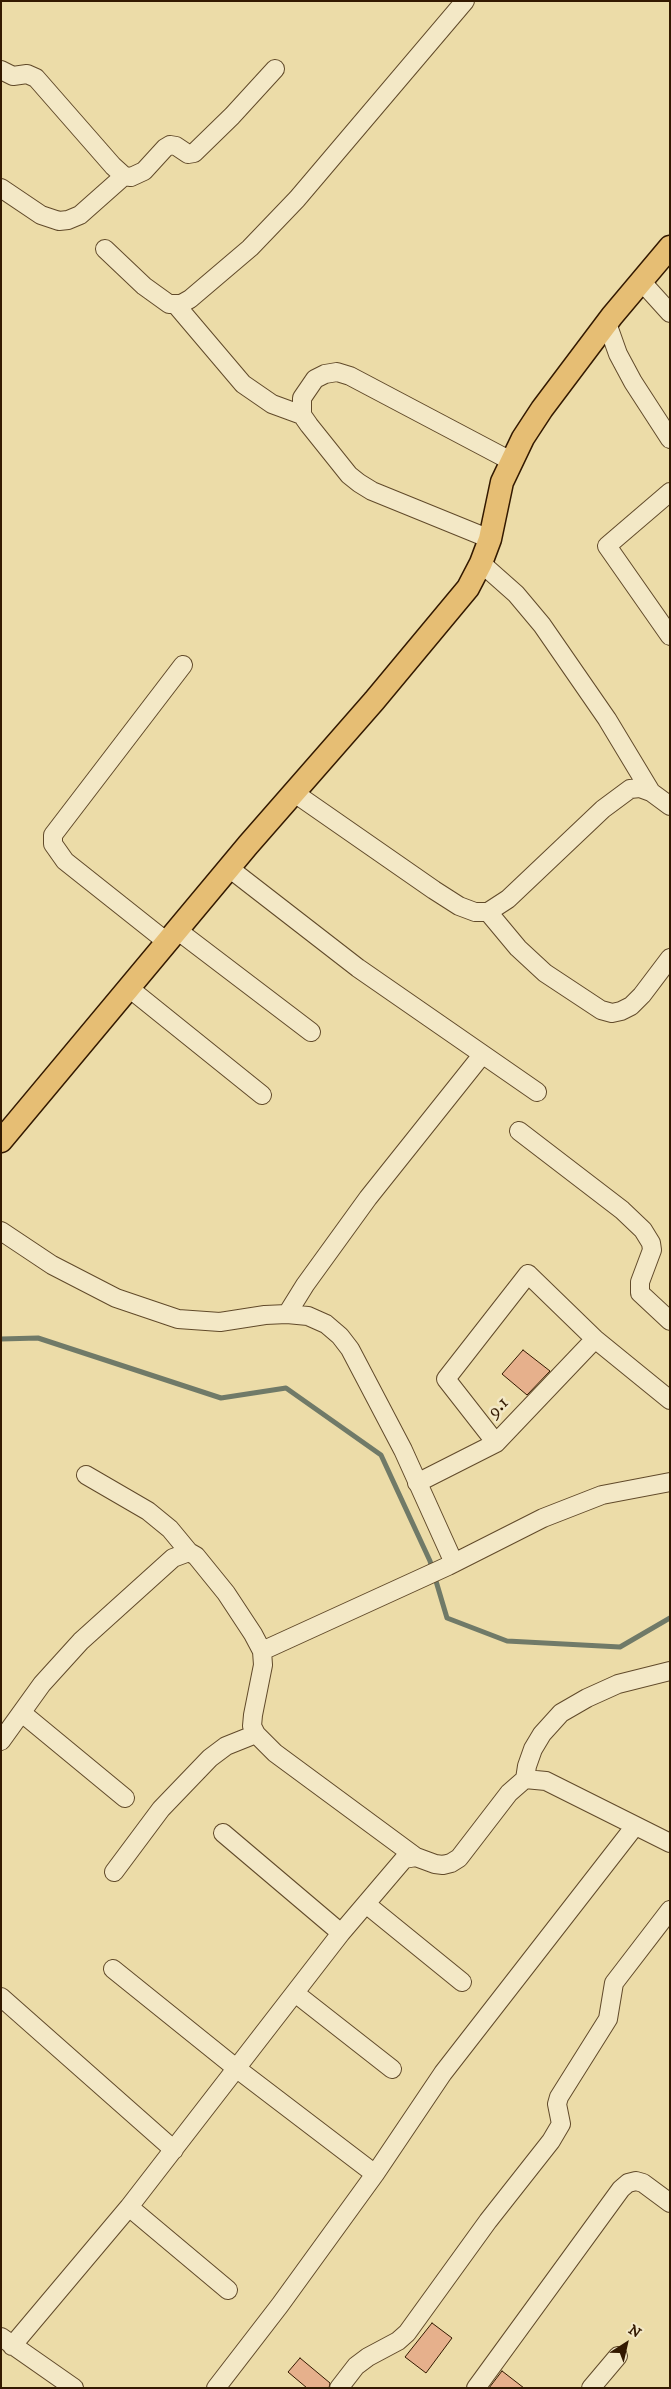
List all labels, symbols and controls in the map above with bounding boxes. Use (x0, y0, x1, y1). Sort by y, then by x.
street label: 9.1 (484, 1393, 514, 1423)
north arrow (601, 2319, 651, 2369)
text: N (625, 2321, 644, 2342)

